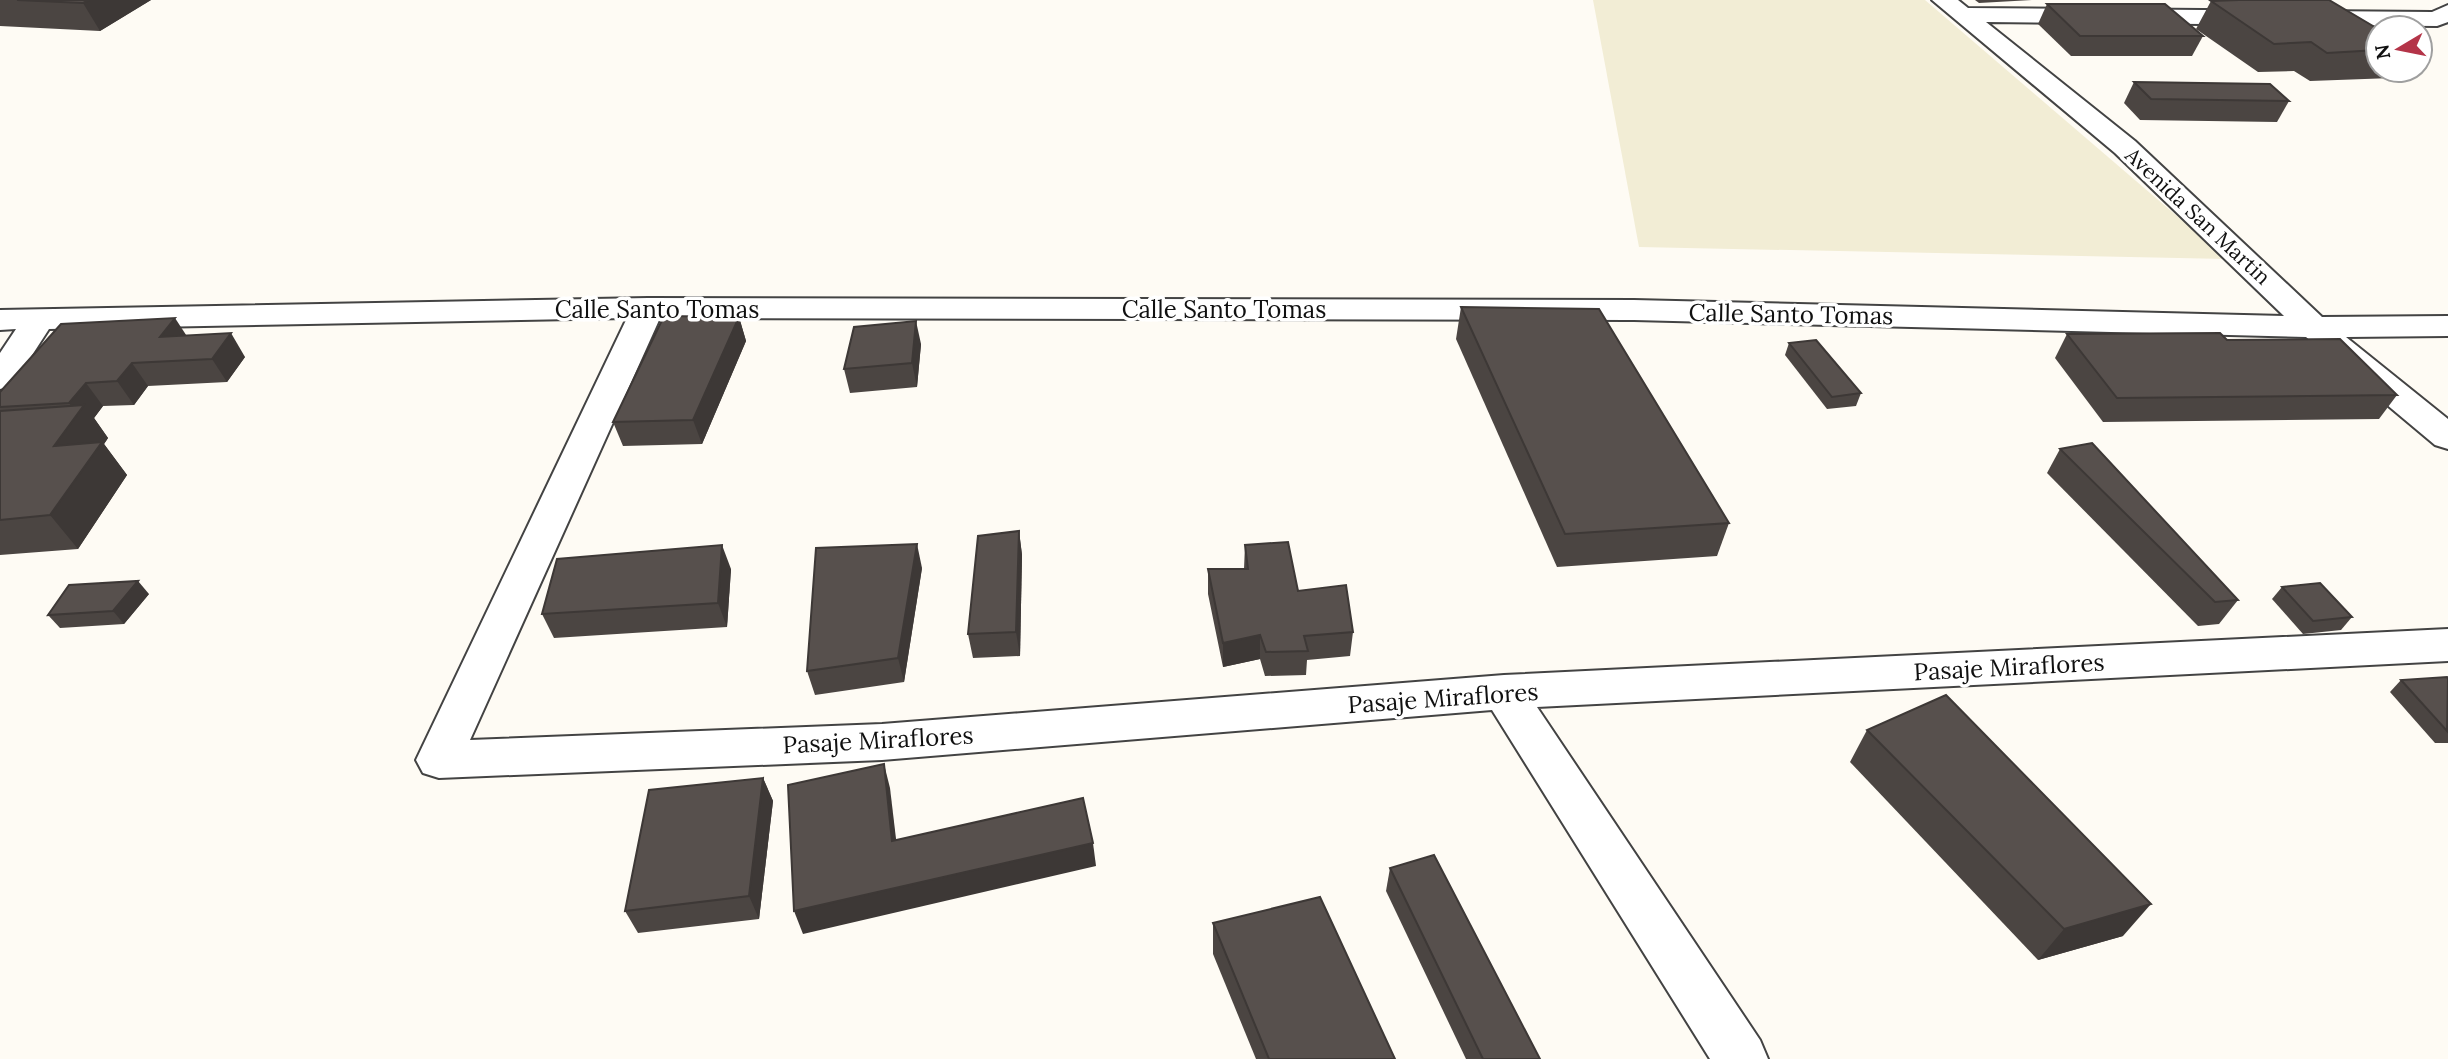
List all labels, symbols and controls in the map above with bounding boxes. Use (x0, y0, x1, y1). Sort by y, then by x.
north arrow (2364, 14, 2434, 84)
text: N (2369, 42, 2395, 61)
street label: Avenida San Martin (2119, 141, 2277, 291)
street label: Calle Santo Tomas (555, 294, 759, 325)
street label: Calle Santo Tomas (1122, 294, 1326, 325)
street label: Calle Santo Tomas (1688, 297, 1894, 331)
street label: Pasaje Miraflores (1913, 647, 2105, 687)
street label: Pasaje Miraflores (1347, 676, 1539, 720)
street label: Pasaje Miraflores (782, 720, 974, 760)

